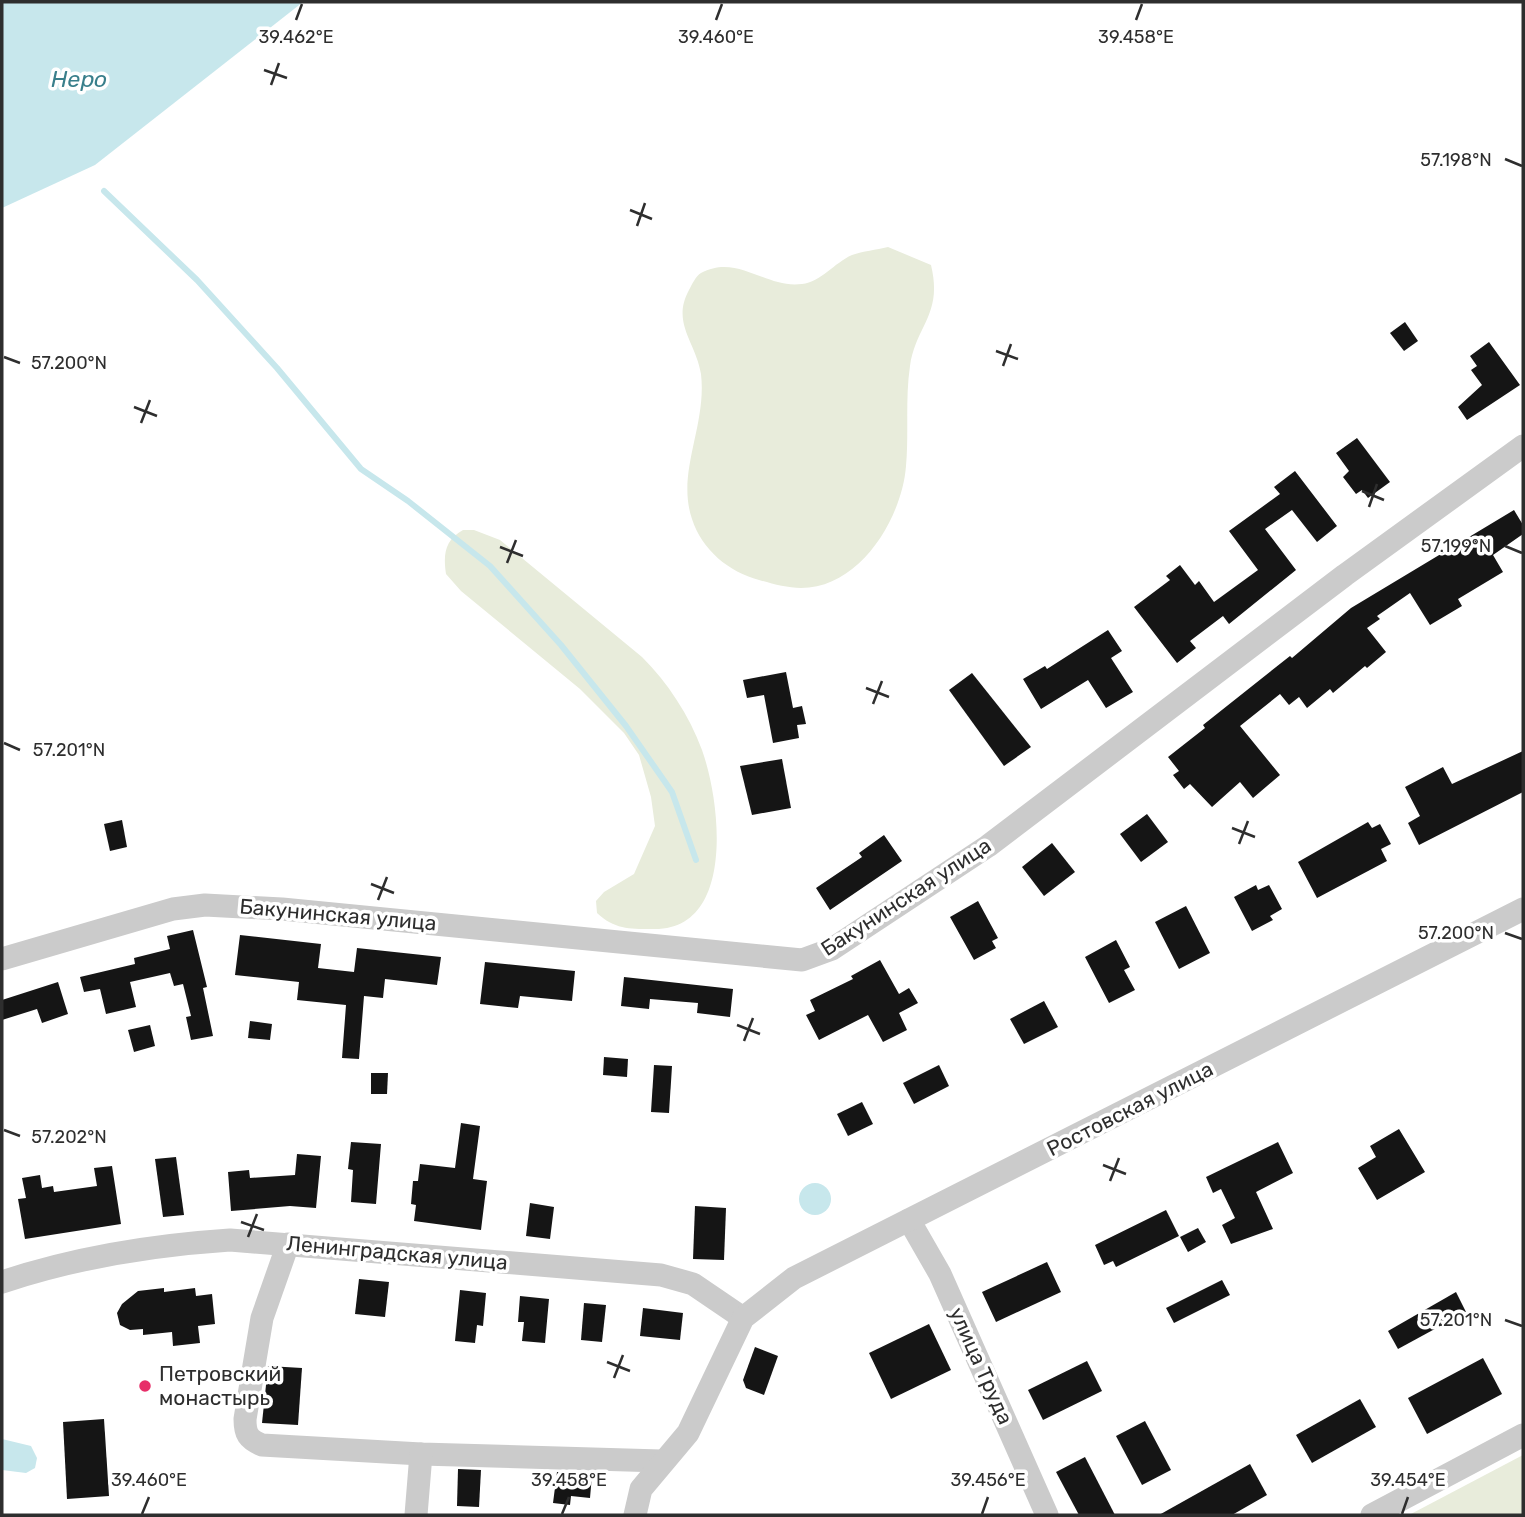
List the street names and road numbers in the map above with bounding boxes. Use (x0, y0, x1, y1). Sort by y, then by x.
street label: Бакунинская улица (816, 832, 995, 961)
street label: Бакунинская улица (239, 893, 438, 936)
street label: Ростовская улица (1043, 1056, 1217, 1161)
street label: Ленинградская улица (285, 1230, 509, 1275)
street label: улица Труда (945, 1303, 1018, 1428)

